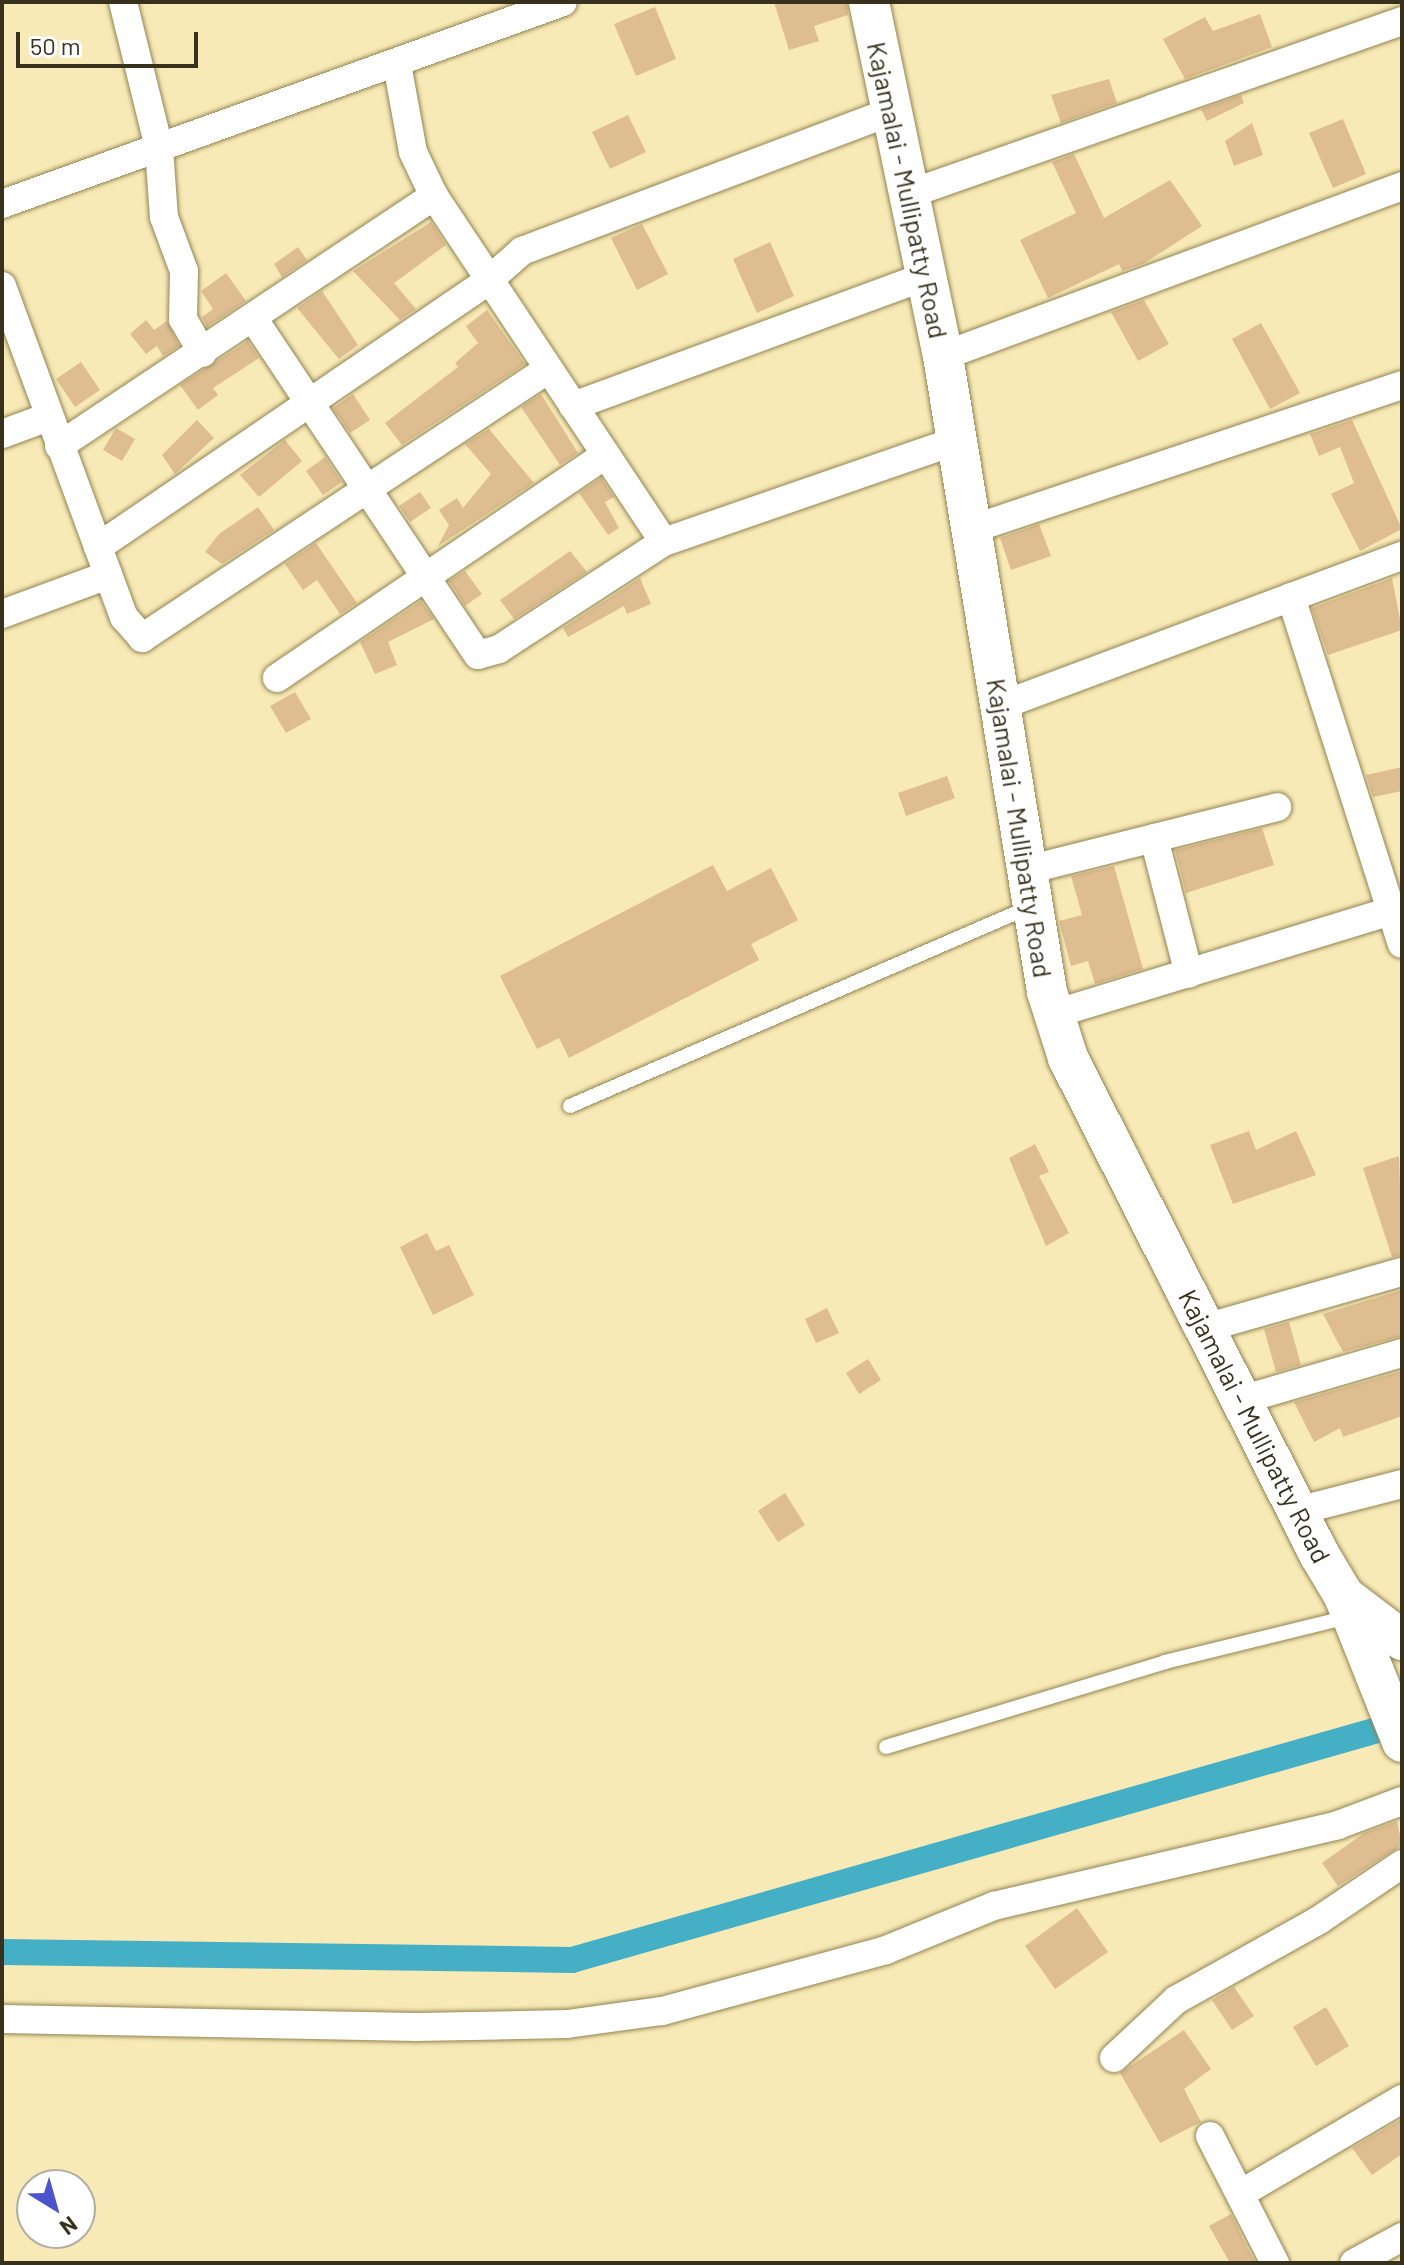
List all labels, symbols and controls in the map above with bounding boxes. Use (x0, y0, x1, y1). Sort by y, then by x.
scale bar (20, 16, 202, 66)
text: 50 m (30, 31, 81, 60)
street label: Kajamalai - Mullipatty Road (861, 39, 955, 341)
street label: Kajamalai - Mullipatty Road (981, 676, 1059, 980)
street label: Kajamalai - Mullipatty Road (1172, 1284, 1338, 1568)
north arrow (16, 2169, 96, 2249)
text: N (56, 2212, 83, 2241)

